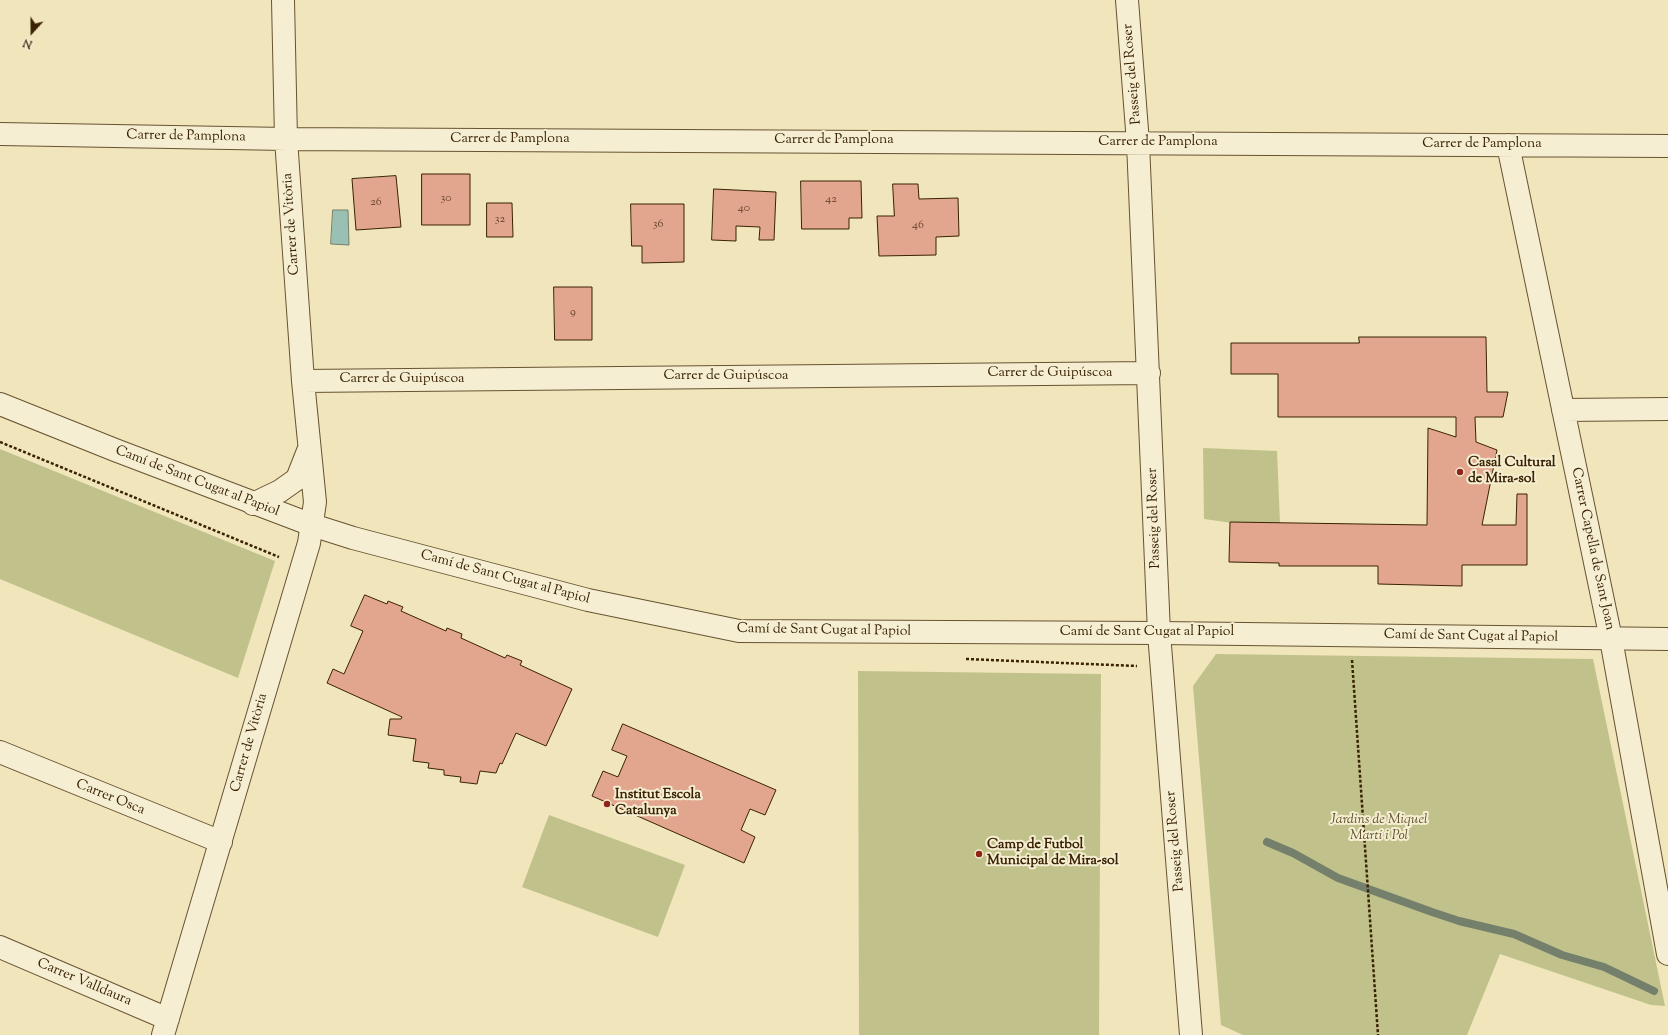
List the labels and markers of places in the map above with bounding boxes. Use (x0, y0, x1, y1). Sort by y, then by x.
place label: Casal Cultural de Mira-sol (1468, 456, 1556, 488)
marker: Casal Cultural de Mira-sol (1455, 467, 1465, 477)
place label: Institut Escola Catalunya (615, 788, 701, 820)
marker: Institut Escola Catalunya (602, 799, 612, 809)
place label: Camp de Futbol Municipal de Mira-sol (987, 838, 1119, 870)
marker: Camp de Futbol Municipal de Mira-sol (974, 849, 984, 859)

